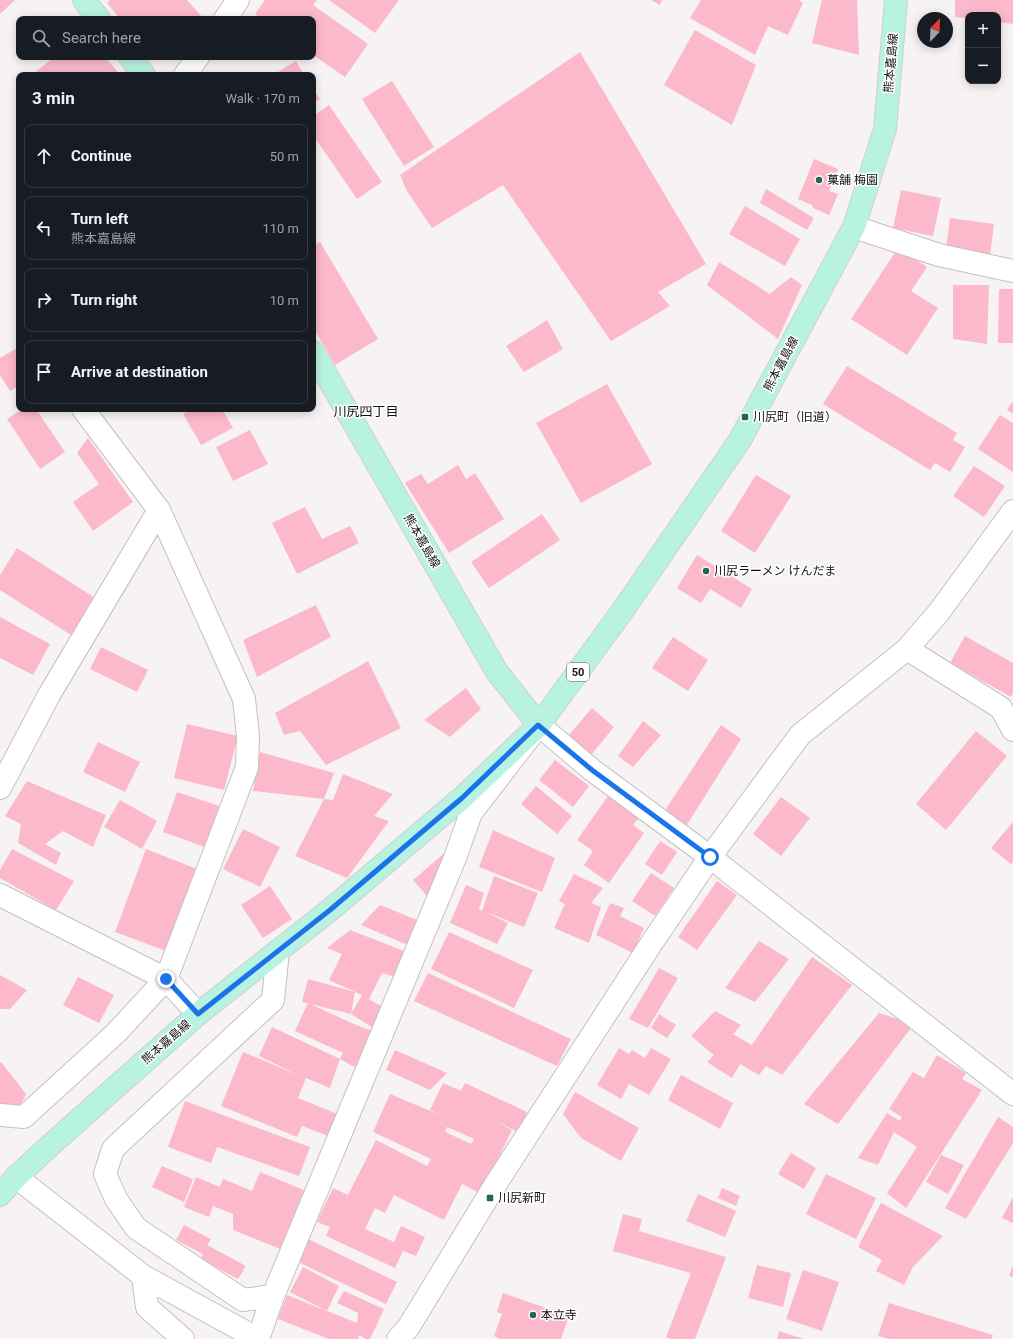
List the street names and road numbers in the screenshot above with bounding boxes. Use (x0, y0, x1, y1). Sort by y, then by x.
street label: 熊本嘉島線 (881, 32, 901, 94)
street label: 熊本嘉島線 (761, 334, 801, 394)
street label: 熊本嘉島線 (401, 512, 443, 570)
road number: 50 (567, 663, 589, 681)
street label: 熊本嘉島線 (139, 1017, 193, 1067)

